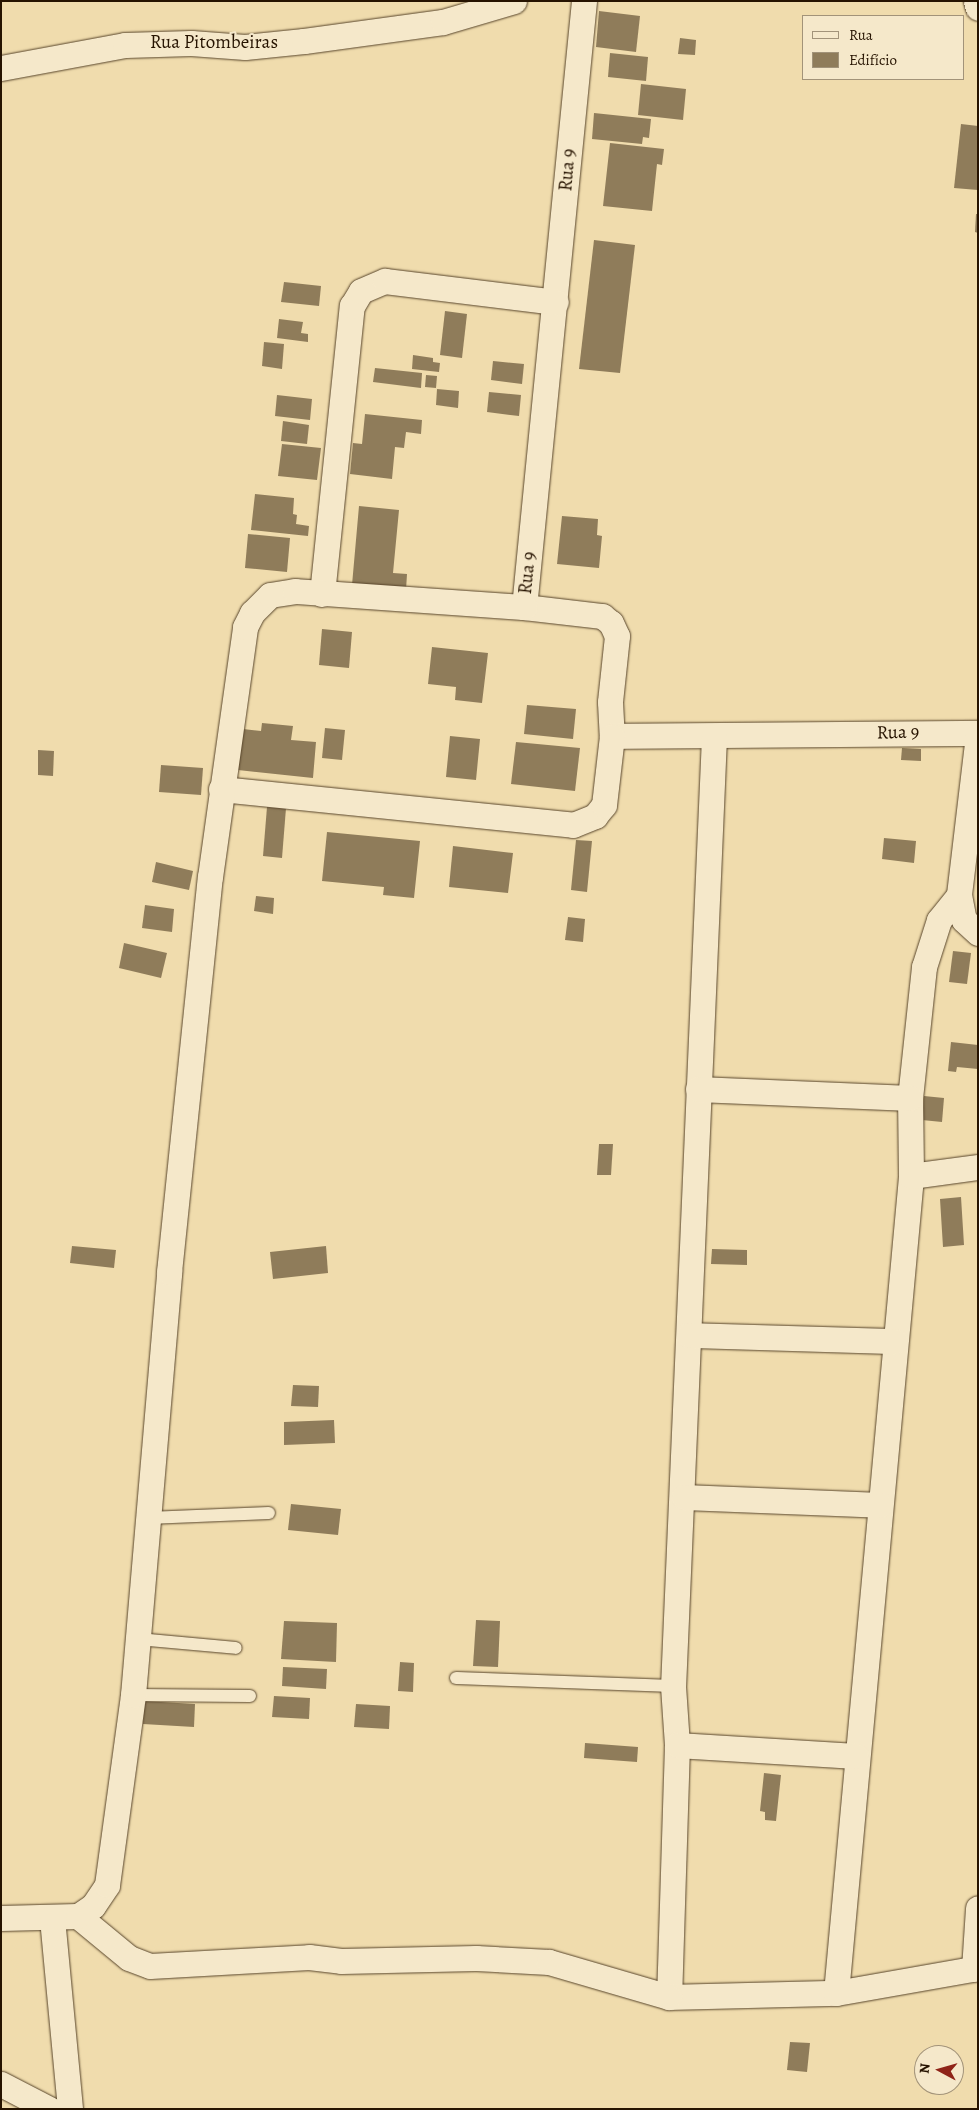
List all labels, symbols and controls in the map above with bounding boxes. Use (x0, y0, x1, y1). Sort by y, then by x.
legend (802, 15, 964, 80)
text: Rua (849, 25, 873, 45)
street label: Rua Pitombeiras (150, 32, 278, 54)
text: Edifício (849, 50, 897, 70)
street label: Rua 9 (555, 148, 581, 192)
street label: Rua 9 (514, 551, 542, 595)
street label: Rua 9 (877, 721, 919, 745)
north arrow (914, 2045, 964, 2095)
text: N (915, 2062, 935, 2075)

